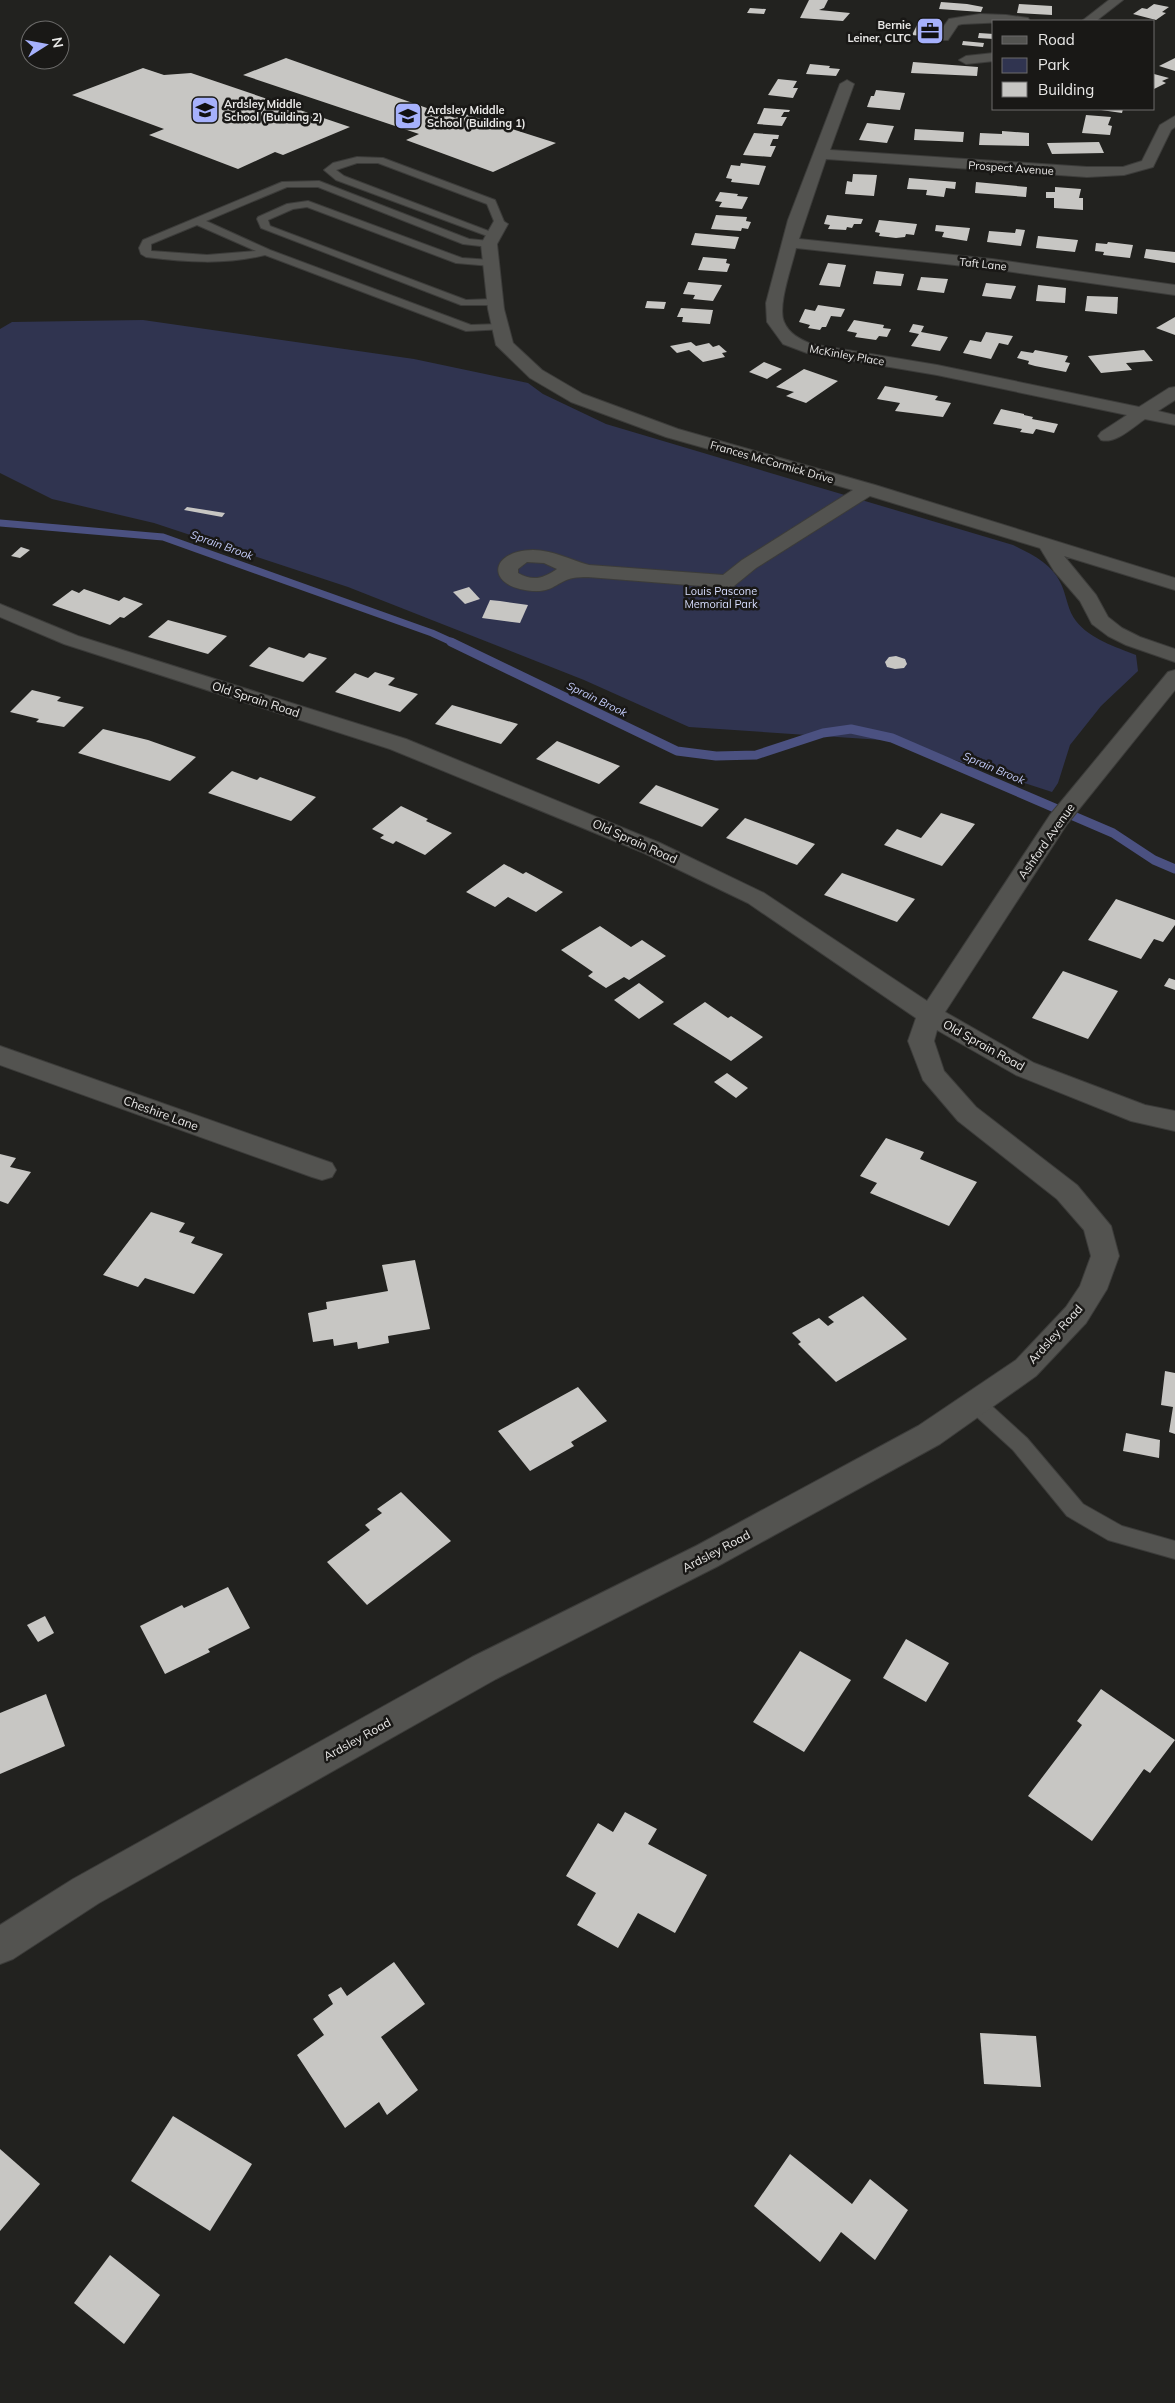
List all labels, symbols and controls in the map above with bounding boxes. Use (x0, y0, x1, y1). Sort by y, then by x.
office icon: Bernie Leiner, CLTC (915, 16, 945, 46)
place label: Bernie Leiner, CLTC (847, 18, 911, 45)
north arrow (20, 20, 70, 70)
legend (992, 20, 1155, 110)
text: Road (1038, 30, 1075, 49)
text: N (48, 36, 68, 49)
text: Park (1038, 55, 1070, 74)
text: Building (1038, 80, 1094, 99)
school or university icon: Ardsley Middle School (Building 2) (190, 95, 220, 125)
place label: Ardsley Middle School (Building 2) (224, 97, 323, 124)
school or university icon: Ardsley Middle School (Building 1) (393, 101, 423, 131)
place label: Ardsley Middle School (Building 1) (427, 103, 526, 130)
street label: Prospect Avenue (968, 158, 1054, 178)
street label: Taft Lane (959, 255, 1007, 273)
street label: McKinley Place (808, 342, 886, 368)
street label: Frances McCormick Drive (709, 438, 835, 486)
water label: Sprain Brook (189, 527, 256, 563)
park label: Louis Pascone Memorial Park (684, 584, 758, 611)
street label: Old Sprain Road (210, 678, 302, 720)
water label: Sprain Brook (564, 678, 630, 720)
water label: Sprain Brook (961, 749, 1027, 787)
street label: Ashford Avenue (1014, 800, 1078, 882)
street label: Old Sprain Road (590, 816, 680, 866)
street label: Old Sprain Road (941, 1016, 1027, 1074)
street label: Cheshire Lane (121, 1092, 201, 1134)
street label: Ardsley Road (1025, 1301, 1085, 1367)
street label: Ardsley Road (680, 1527, 752, 1575)
street label: Ardsley Road (321, 1714, 393, 1764)

